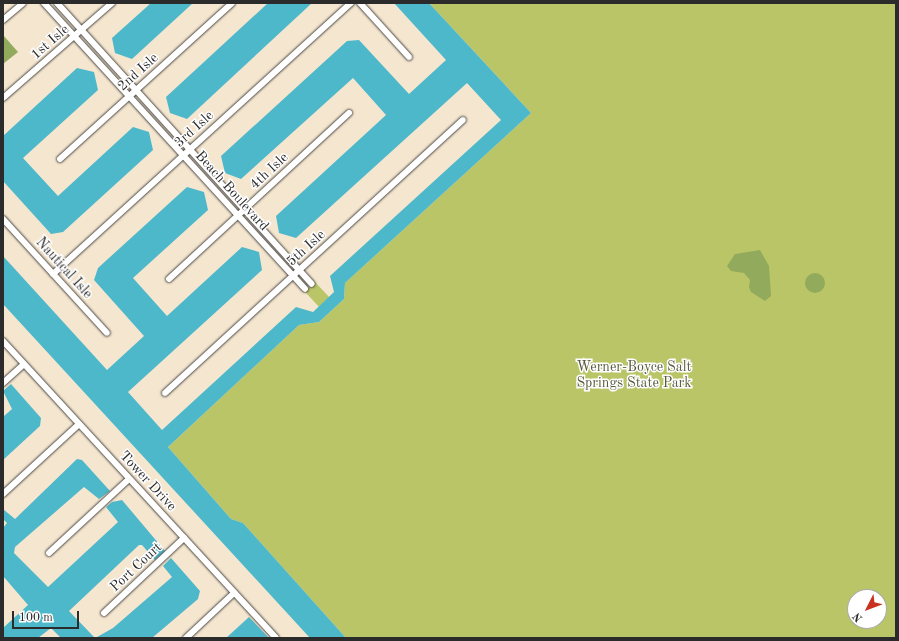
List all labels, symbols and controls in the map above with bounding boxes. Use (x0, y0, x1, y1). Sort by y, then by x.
street label: 1st Isle (28, 21, 72, 63)
street label: 2nd Isle (114, 49, 162, 95)
street label: 3rd Isle (171, 107, 217, 151)
street label: Beach Boulevard (192, 148, 272, 234)
street label: 4th Isle (246, 149, 292, 193)
street label: 5th Isle (283, 226, 329, 270)
street label: Nautical Isle (32, 234, 96, 302)
park label: Werner-Boyce Salt Springs State Park (576, 359, 692, 392)
street label: Tower Drive (116, 448, 180, 514)
street label: Port Court (107, 539, 165, 595)
north arrow (847, 589, 887, 629)
scale bar (14, 603, 81, 629)
text: N (852, 610, 865, 623)
text: 100 m (19, 612, 53, 624)

